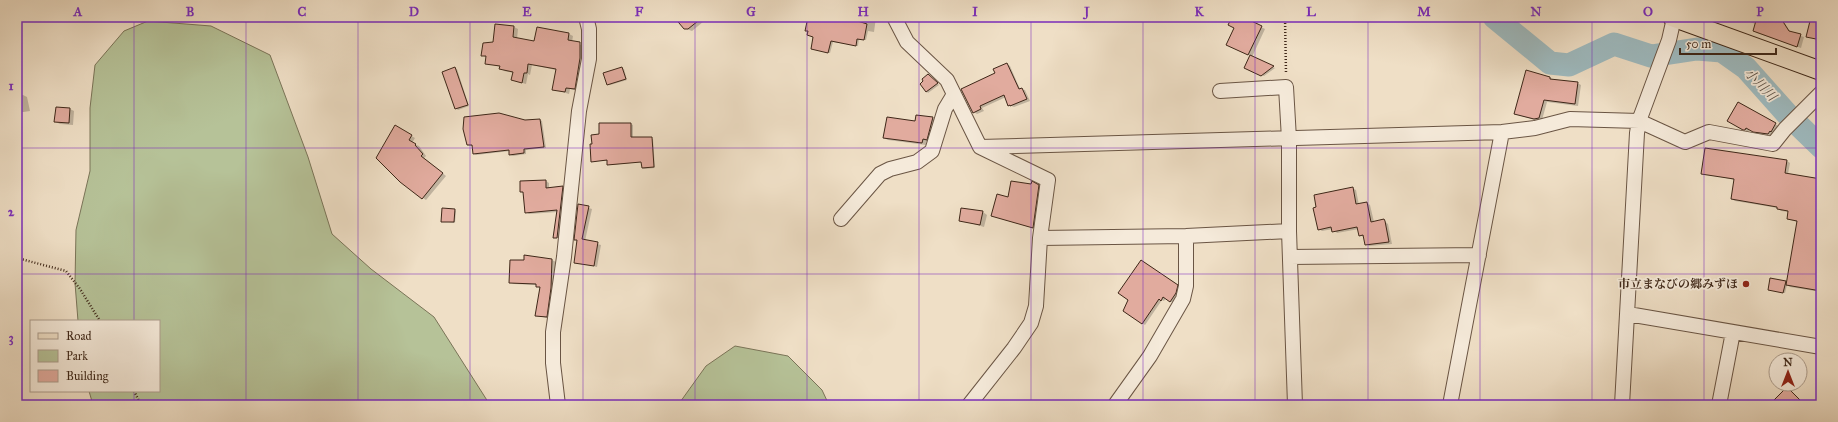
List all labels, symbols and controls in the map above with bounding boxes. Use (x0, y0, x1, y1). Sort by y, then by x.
text: A (73, 4, 83, 20)
text: B (186, 4, 195, 20)
text: C (298, 4, 307, 20)
text: D (409, 4, 419, 20)
text: E (522, 4, 532, 20)
text: F (635, 4, 644, 20)
text: G (746, 4, 756, 20)
text: H (857, 4, 869, 20)
text: I (972, 4, 978, 20)
text: J (1082, 4, 1090, 20)
text: K (1194, 4, 1204, 20)
text: L (1306, 4, 1316, 20)
text: M (1417, 4, 1431, 20)
text: N (1530, 4, 1542, 20)
text: O (1643, 4, 1653, 20)
text: P (1756, 4, 1764, 20)
scale bar (1680, 30, 1776, 56)
text: 50 m (1686, 37, 1711, 51)
water label: 小川川 (1741, 65, 1781, 106)
text: 1 (8, 78, 14, 94)
text: 2 (8, 204, 15, 220)
place label: 市立まなびの郷みずほ (1618, 277, 1738, 291)
marker: 市立まなびの郷みずほ (1741, 279, 1751, 289)
legend (30, 320, 160, 392)
text: Road (66, 329, 92, 343)
text: 3 (8, 330, 14, 346)
text: Park (66, 349, 88, 363)
north arrow (1768, 352, 1808, 392)
text: N (1783, 356, 1793, 369)
text: Building (66, 369, 109, 384)

